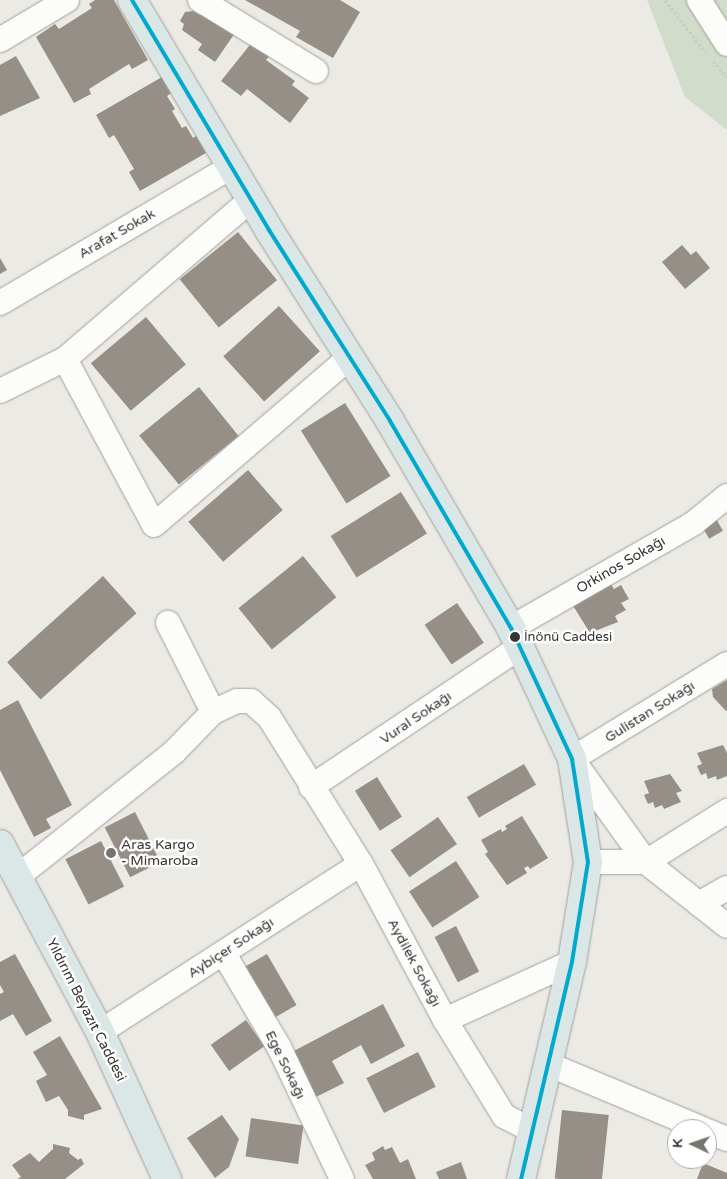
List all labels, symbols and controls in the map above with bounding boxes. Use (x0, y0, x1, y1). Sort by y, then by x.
street label: Arafat Sokak (76, 205, 158, 263)
street label: Orkinos Sokağı (574, 533, 668, 597)
place label: İnönü Caddesi (524, 629, 612, 645)
marker: İnönü Caddesi (510, 632, 520, 642)
street label: Gulistan Sokağı (602, 678, 698, 746)
street label: Vural Sokağı (377, 688, 455, 748)
place label: Aras Kargo - Mimaroba (121, 837, 198, 870)
marker: Aras Kargo - Mimaroba (105, 847, 117, 859)
street label: Aybiçer Sokağı (185, 914, 277, 982)
street label: Aydilek Sokağı (384, 916, 444, 1010)
street label: Yıldırım Beyazıt Caddesi (43, 936, 129, 1084)
street label: Ege Sokağı (261, 1028, 309, 1102)
north arrow (667, 1119, 717, 1169)
text: K (669, 1138, 686, 1148)

